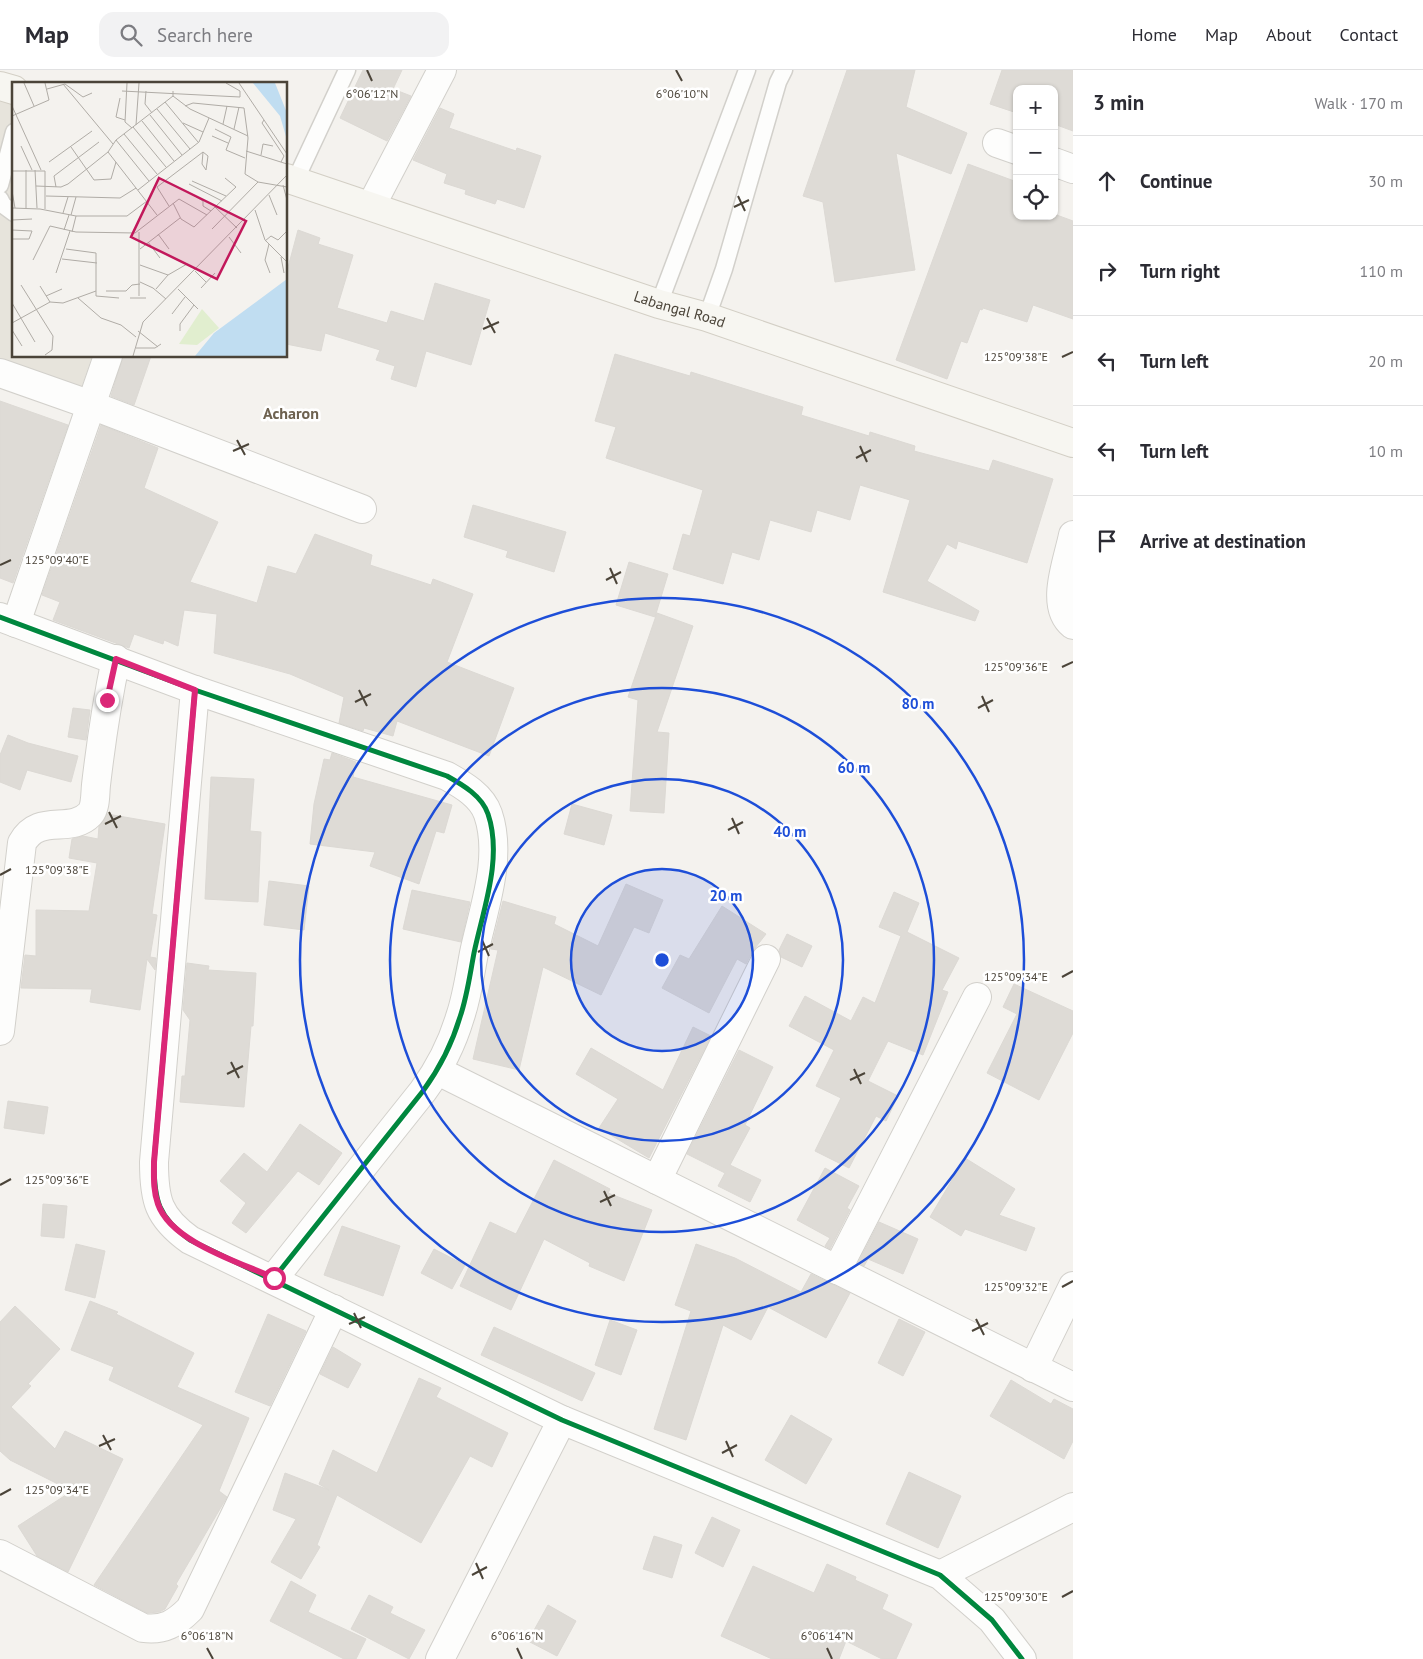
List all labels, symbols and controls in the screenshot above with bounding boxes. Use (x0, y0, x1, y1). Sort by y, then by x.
search box (99, 12, 449, 57)
text: Map (25, 19, 69, 50)
icon: search (117, 21, 145, 49)
text: Search here (157, 23, 253, 47)
text: Home (1131, 23, 1177, 46)
text: Map (1205, 23, 1238, 46)
text: About (1266, 23, 1312, 46)
text: Contact (1340, 23, 1398, 46)
inset map (12, 82, 288, 358)
map controls (1013, 85, 1058, 220)
button: + (1013, 85, 1058, 130)
text: 6°06'12"N (346, 86, 398, 101)
text: 6°06'10"N (656, 86, 708, 101)
text: 3 min (1093, 89, 1144, 116)
text: Walk · 170 m (1314, 93, 1403, 113)
button: − (1013, 130, 1058, 175)
icon: ahead (1093, 167, 1121, 195)
text: Continue (1140, 169, 1212, 193)
text: 30 m (1368, 171, 1403, 191)
button: locate (1013, 175, 1058, 220)
icon: right (1093, 257, 1121, 285)
text: Turn right (1140, 259, 1220, 283)
text: 110 m (1360, 261, 1403, 281)
street label: Labangal Road (632, 286, 728, 332)
icon: left (1093, 347, 1121, 375)
text: 125°09'38"E (984, 349, 1048, 364)
text: Turn left (1140, 349, 1209, 373)
text: 20 m (1368, 351, 1403, 371)
district label: Acharon (263, 403, 319, 423)
icon: left (1093, 437, 1121, 465)
text: Turn left (1140, 439, 1209, 463)
text: 10 m (1368, 441, 1403, 461)
icon: arrive (1093, 527, 1121, 555)
text: Arrive at destination (1140, 529, 1306, 553)
text: 125°09'40"E (25, 552, 89, 567)
text: 125°09'36"E (984, 659, 1048, 674)
route end (96, 689, 119, 712)
text: 80 m (902, 694, 934, 713)
text: 60 m (838, 758, 870, 777)
text: 40 m (774, 822, 806, 841)
text: 125°09'38"E (25, 862, 89, 877)
text: 20 m (710, 886, 742, 905)
centre of rings (653, 951, 671, 969)
text: 125°09'34"E (984, 969, 1048, 984)
text: 125°09'36"E (25, 1172, 89, 1187)
route start (263, 1267, 286, 1290)
text: 125°09'32"E (984, 1279, 1048, 1294)
text: 125°09'34"E (25, 1482, 89, 1497)
text: 125°09'30"E (984, 1589, 1048, 1604)
text: 6°06'18"N (181, 1628, 233, 1643)
text: 6°06'16"N (491, 1628, 543, 1643)
text: 6°06'14"N (801, 1628, 853, 1643)

